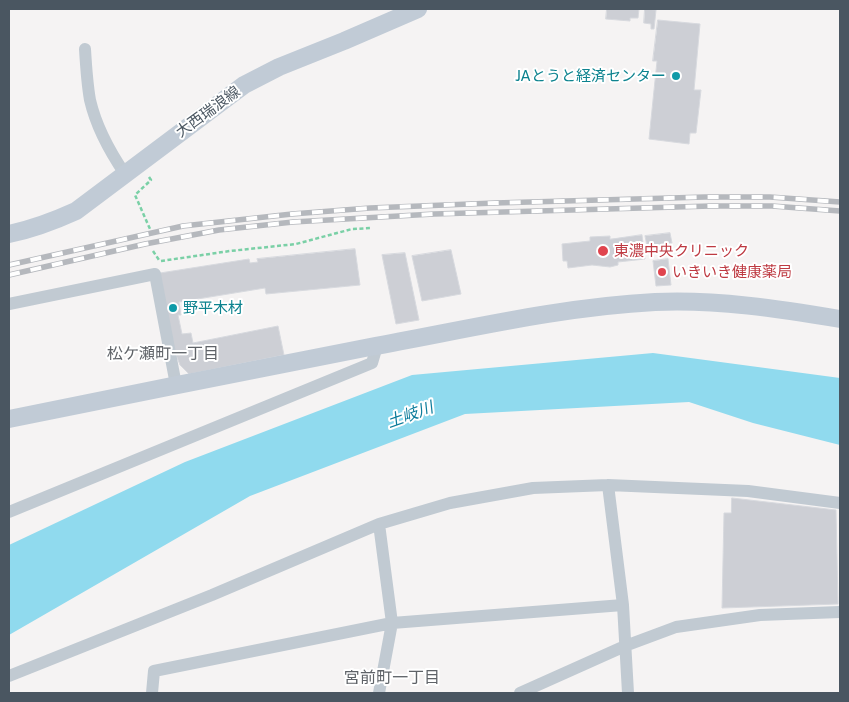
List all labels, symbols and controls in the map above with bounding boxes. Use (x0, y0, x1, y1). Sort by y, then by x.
place label: JAとうと経済センター (515, 67, 666, 85)
marker: JAとうと経済センター (670, 70, 682, 82)
street label: 大西瑞浪線 (172, 83, 244, 141)
place label: 東濃中央クリニック (614, 242, 749, 260)
marker: 東濃中央クリニック (596, 244, 610, 258)
place label: いきいき健康薬局 (672, 263, 792, 281)
marker: いきいき健康薬局 (656, 266, 668, 278)
place label: 野平木材 (183, 299, 243, 317)
marker: 野平木材 (167, 302, 179, 314)
district label: 松ケ瀬町一丁目 (107, 344, 219, 364)
water label: 土岐川 (384, 398, 436, 432)
district label: 宮前町一丁目 (344, 668, 440, 688)

